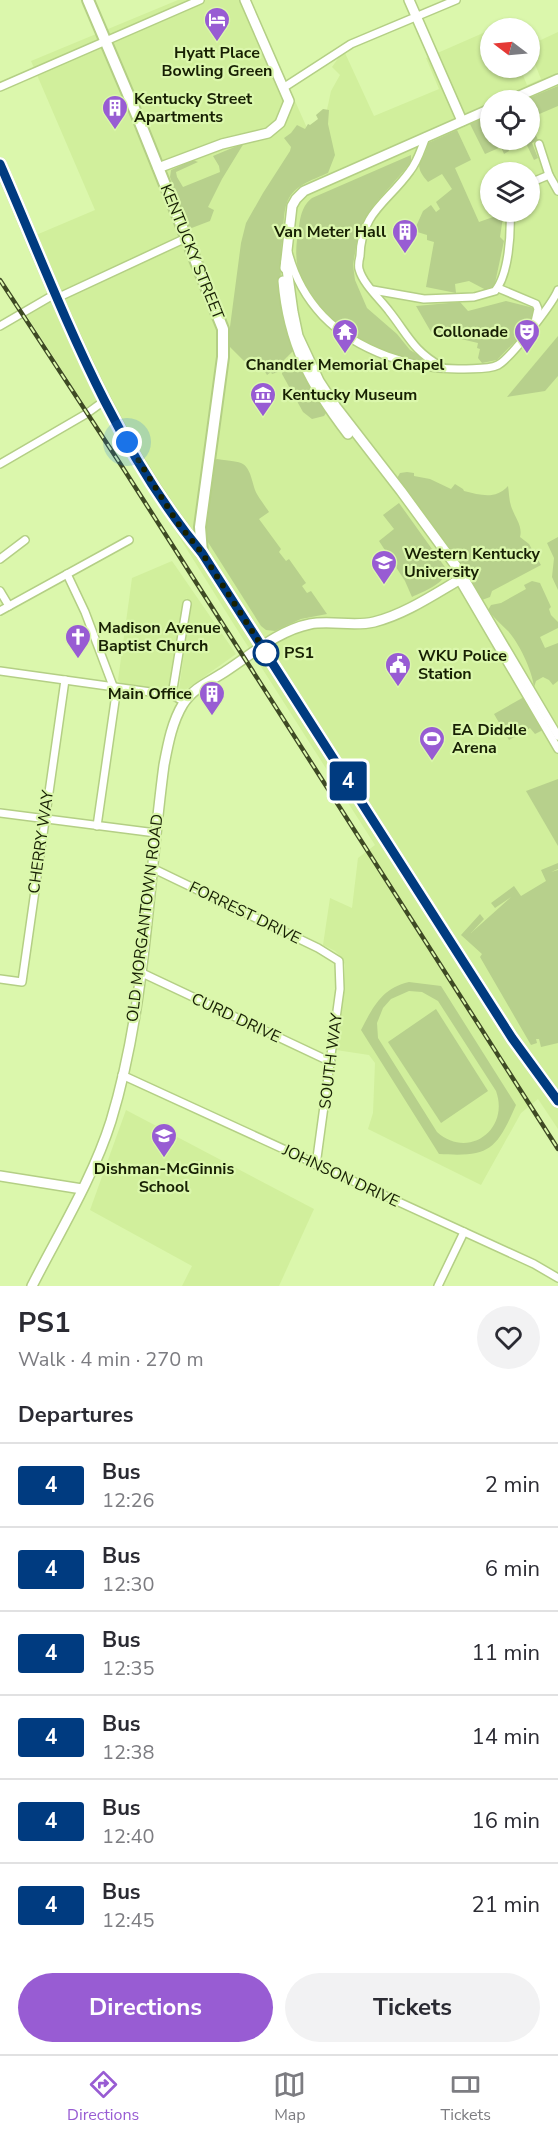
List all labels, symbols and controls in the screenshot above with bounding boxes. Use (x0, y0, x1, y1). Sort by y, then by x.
hotel icon: Hyatt Place Bowling Green (202, 5, 232, 43)
north arrow (480, 18, 540, 78)
map controls (480, 18, 540, 222)
place label: Hyatt Place Bowling Green (162, 42, 272, 82)
place label: Kentucky Street Apartments (134, 88, 253, 128)
button: locate (480, 90, 540, 150)
building icon: Kentucky Street Apartments (100, 93, 130, 131)
button: layers (480, 162, 540, 222)
street label: KENTUCKY STREET (155, 181, 229, 323)
building icon: Van Meter Hall (390, 217, 420, 255)
place label: Van Meter Hall (273, 221, 386, 243)
temple icon: Chandler Memorial Chapel (330, 317, 360, 355)
theatre icon: Collonade (512, 317, 542, 355)
place label: Collonade (433, 321, 508, 343)
place label: Chandler Memorial Chapel (246, 354, 444, 376)
museum icon: Kentucky Museum (248, 380, 278, 418)
place label: Kentucky Museum (282, 384, 417, 406)
your location (112, 427, 142, 457)
place label: Western Kentucky University (404, 543, 541, 583)
school or university icon: Western Kentucky University (369, 548, 399, 586)
place label: Madison Avenue Baptist Church (98, 617, 221, 657)
church icon: Madison Avenue Baptist Church (63, 622, 93, 660)
marker: PS1 (253, 640, 279, 666)
place label: PS1 (284, 642, 314, 664)
place label: WKU Police Station (418, 645, 507, 685)
public building icon: WKU Police Station (383, 650, 413, 688)
building icon: Main Office (197, 679, 227, 717)
place label: Main Office (108, 683, 192, 705)
place label: EA Diddle Arena (452, 719, 527, 759)
sports icon: EA Diddle Arena (417, 724, 447, 762)
line badge: 4 (328, 762, 368, 800)
text: 4 (342, 767, 354, 795)
street label: CHERRY WAY (23, 788, 59, 895)
street label: OLD MORGANTOWN ROAD (121, 813, 169, 1023)
street label: FORREST DRIVE (185, 876, 305, 950)
street label: CURD DRIVE (188, 988, 284, 1048)
street label: SOUTH WAY (314, 1011, 348, 1110)
school or university icon: Dishman-McGinnis School (149, 1121, 179, 1159)
street label: JOHNSON DRIVE (278, 1139, 403, 1213)
place label: Dishman-McGinnis School (94, 1158, 234, 1198)
text: PS1 (18, 1304, 71, 1342)
button: heart (477, 1306, 540, 1369)
text: Walk · 4 min · 270 m (18, 1346, 204, 1373)
text: Departures (18, 1400, 133, 1430)
text: Bus (102, 1457, 141, 1487)
text: 2 min (485, 1470, 540, 1500)
text: 4 (45, 1471, 57, 1499)
text: 12:26 (102, 1487, 155, 1514)
text: Bus (102, 1541, 141, 1571)
text: 6 min (485, 1554, 540, 1584)
text: 4 (45, 1555, 57, 1583)
text: 12:30 (102, 1571, 155, 1598)
text: Bus (102, 1625, 141, 1655)
text: 11 min (472, 1638, 540, 1668)
text: 4 (45, 1639, 57, 1667)
text: 12:35 (102, 1655, 155, 1682)
text: Bus (102, 1709, 141, 1739)
text: 14 min (472, 1722, 540, 1752)
text: 4 (45, 1723, 57, 1751)
text: 12:38 (102, 1739, 155, 1766)
text: Bus (102, 1793, 141, 1823)
text: 16 min (472, 1806, 540, 1836)
text: 4 (45, 1807, 57, 1835)
text: 12:40 (102, 1823, 155, 1850)
text: Bus (102, 1877, 141, 1907)
text: 21 min (472, 1890, 540, 1920)
text: 4 (45, 1891, 57, 1919)
text: 12:45 (102, 1907, 155, 1934)
button: Directions (18, 1973, 273, 2042)
button: Tickets (285, 1973, 540, 2042)
tab: Directions (67, 2068, 139, 2126)
tab: Map (273, 2068, 306, 2126)
tab: Tickets (441, 2068, 491, 2126)

